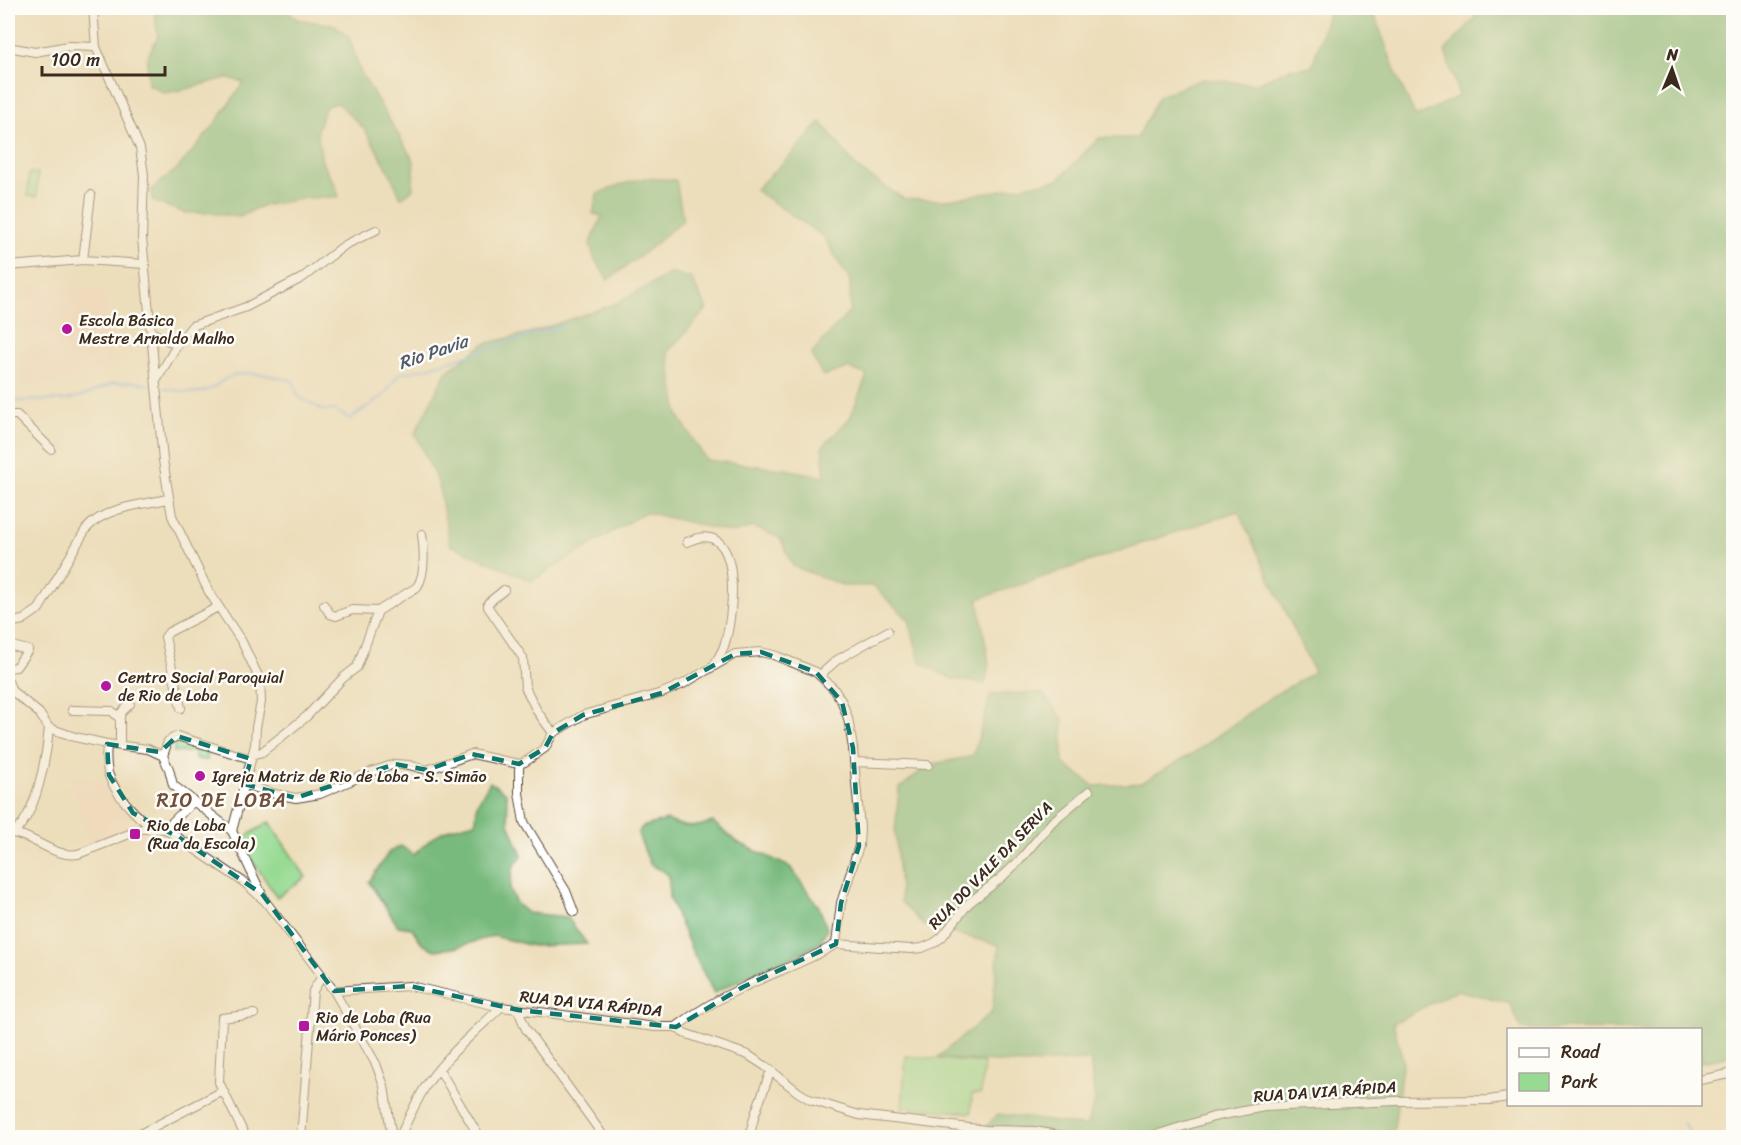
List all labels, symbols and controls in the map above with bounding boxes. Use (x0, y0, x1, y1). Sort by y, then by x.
scale bar (42, 39, 165, 77)
north arrow (1642, 39, 1702, 99)
text: N (1665, 40, 1679, 69)
text: 100 m (51, 44, 100, 76)
place label: Escola Básica Mestre Arnaldo Malho (79, 306, 235, 353)
marker: Escola Básica Mestre Arnaldo Malho (60, 322, 74, 336)
water label: Rio Pavia (394, 325, 474, 379)
place label: Centro Social Paroquial de Rio de Loba (118, 663, 284, 710)
marker: Centro Social Paroquial de Rio de Loba (99, 679, 113, 693)
place label: Igreja Matriz de Rio de Loba - S. Simão (211, 762, 487, 791)
marker: Igreja Matriz de Rio de Loba - S. Simão (193, 769, 207, 783)
district label: RIO DE LOBA (157, 783, 287, 818)
street label: RUA DO VALE DA SERVA (921, 794, 1060, 936)
place label: Rio de Loba (Rua da Escola) (147, 811, 256, 858)
marker: Rio de Loba (Rua da Escola) (128, 827, 142, 841)
street label: RUA DA VIA RÁPIDA (518, 982, 664, 1025)
place label: Rio de Loba (Rua Mário Ponces) (316, 1003, 431, 1050)
marker: Rio de Loba (Rua Mário Ponces) (297, 1019, 311, 1033)
legend (1507, 1028, 1702, 1106)
text: Road (1561, 1036, 1601, 1068)
text: Park (1561, 1066, 1598, 1098)
street label: RUA DA VIA RÁPIDA (1253, 1072, 1397, 1111)

